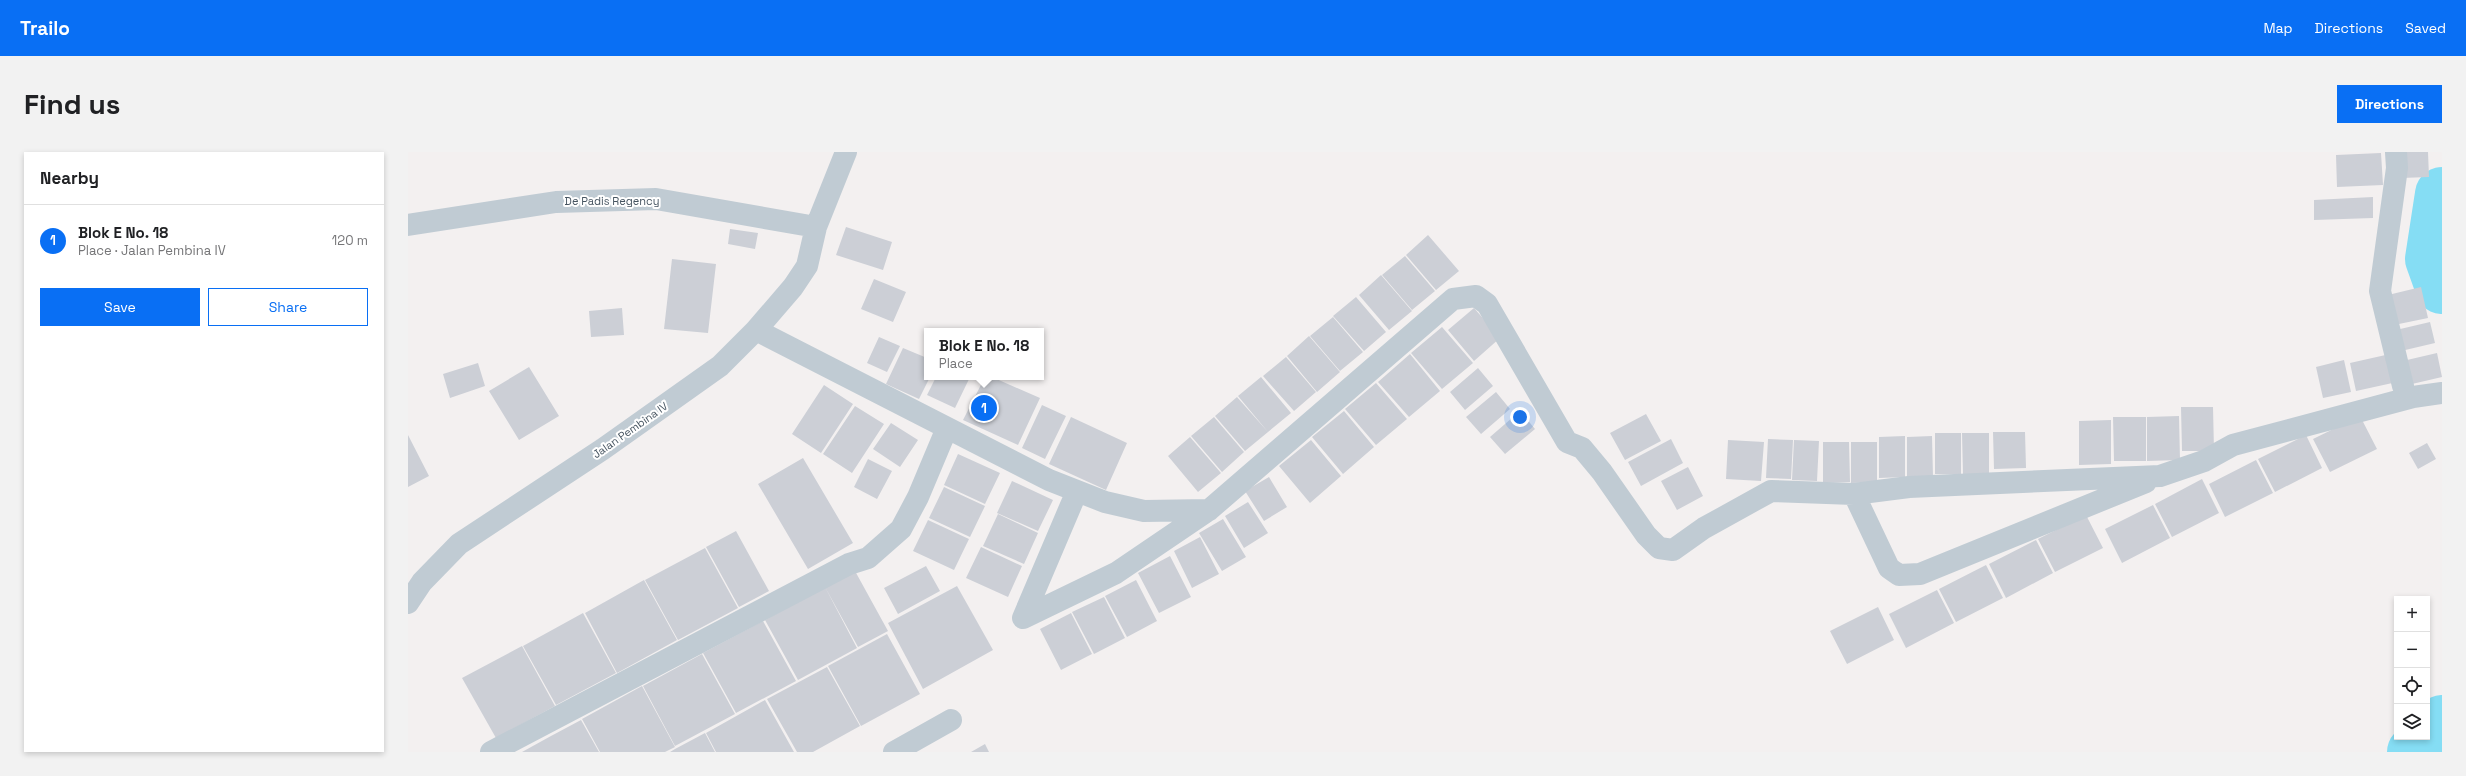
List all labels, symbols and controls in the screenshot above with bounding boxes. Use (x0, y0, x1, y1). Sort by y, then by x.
text: Trailo (20, 16, 70, 41)
text: Map (2263, 19, 2293, 37)
text: Directions (2315, 19, 2383, 37)
text: Saved (2405, 19, 2446, 37)
button: Directions (2337, 85, 2442, 123)
text: Find us (24, 86, 121, 122)
text: Nearby (40, 167, 99, 189)
street label: De Padis Regency (565, 194, 659, 208)
text: Blok E No. 18 (78, 223, 168, 242)
text: 1 (50, 232, 56, 249)
text: 120 m (332, 232, 368, 249)
text: Place · Jalan Pembina IV (78, 242, 226, 259)
button: Save (40, 288, 200, 326)
button: Share (208, 288, 368, 326)
popup (924, 328, 1044, 380)
text: Blok E No. 18 (939, 336, 1029, 355)
text: Place (939, 355, 973, 372)
pin: 1 (971, 393, 997, 423)
street label: Jalan Pembina IV (590, 399, 671, 461)
your location (1510, 407, 1530, 427)
map controls (2394, 596, 2430, 740)
button: + (2394, 596, 2430, 632)
button: − (2394, 632, 2430, 668)
button: locate (2394, 668, 2430, 704)
button: layers (2394, 704, 2430, 740)

